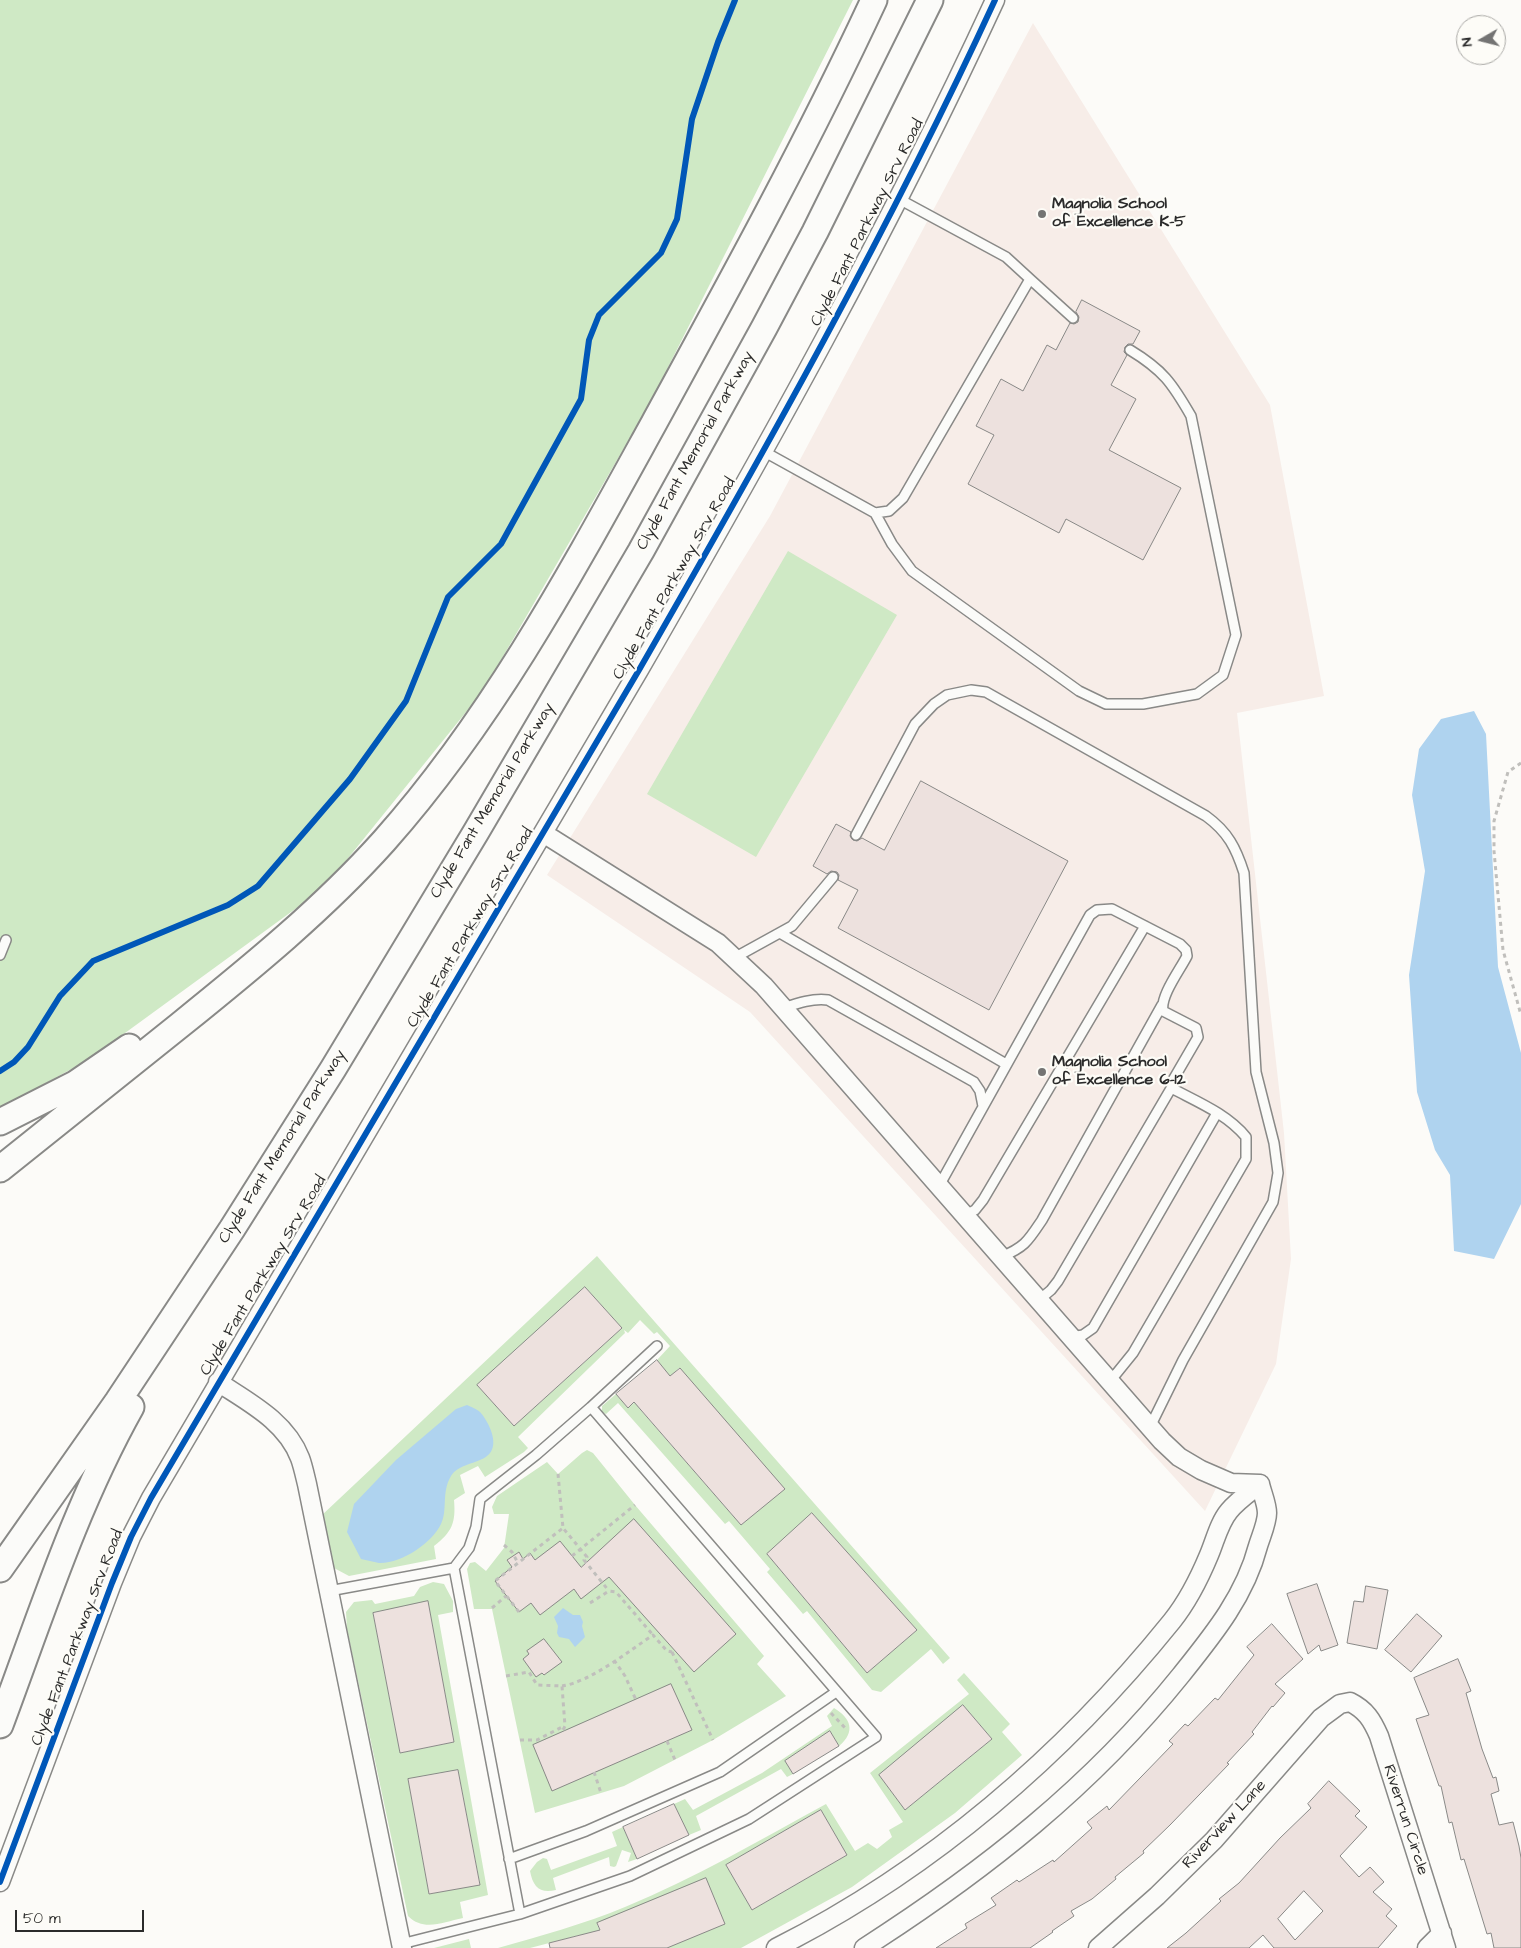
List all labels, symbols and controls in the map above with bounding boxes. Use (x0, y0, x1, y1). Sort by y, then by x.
north arrow (1456, 15, 1506, 65)
text: N (1457, 36, 1478, 48)
street label: Clyde Fant Parkway Srv Road (807, 116, 929, 330)
place label: Magnolia School of Excellence K-5 (1052, 195, 1186, 233)
marker: Magnolia School of Excellence K-5 (1036, 208, 1048, 220)
street label: Clyde Fant Memorial Parkway (633, 348, 759, 554)
street label: Clyde Fant Parkway Srv Road (609, 475, 741, 683)
street label: Clyde Fant Memorial Parkway (427, 700, 559, 902)
street label: Clyde Fant Parkway Srv Road (404, 825, 538, 1031)
street label: Clyde Fant Memorial Parkway (215, 1047, 351, 1247)
place label: Magnolia School of Excellence 6-12 (1052, 1053, 1186, 1091)
marker: Magnolia School of Excellence 6-12 (1036, 1066, 1048, 1078)
street label: Clyde Fant Parkway Srv Road (197, 1173, 331, 1379)
street label: Clyde Fant Parkway Srv Road (28, 1527, 128, 1749)
street label: Riverrun Circle (1378, 1762, 1432, 1878)
street label: Riverview Lane (1179, 1777, 1271, 1873)
scale bar (18, 1900, 146, 1932)
text: 50 m (23, 1908, 61, 1929)

